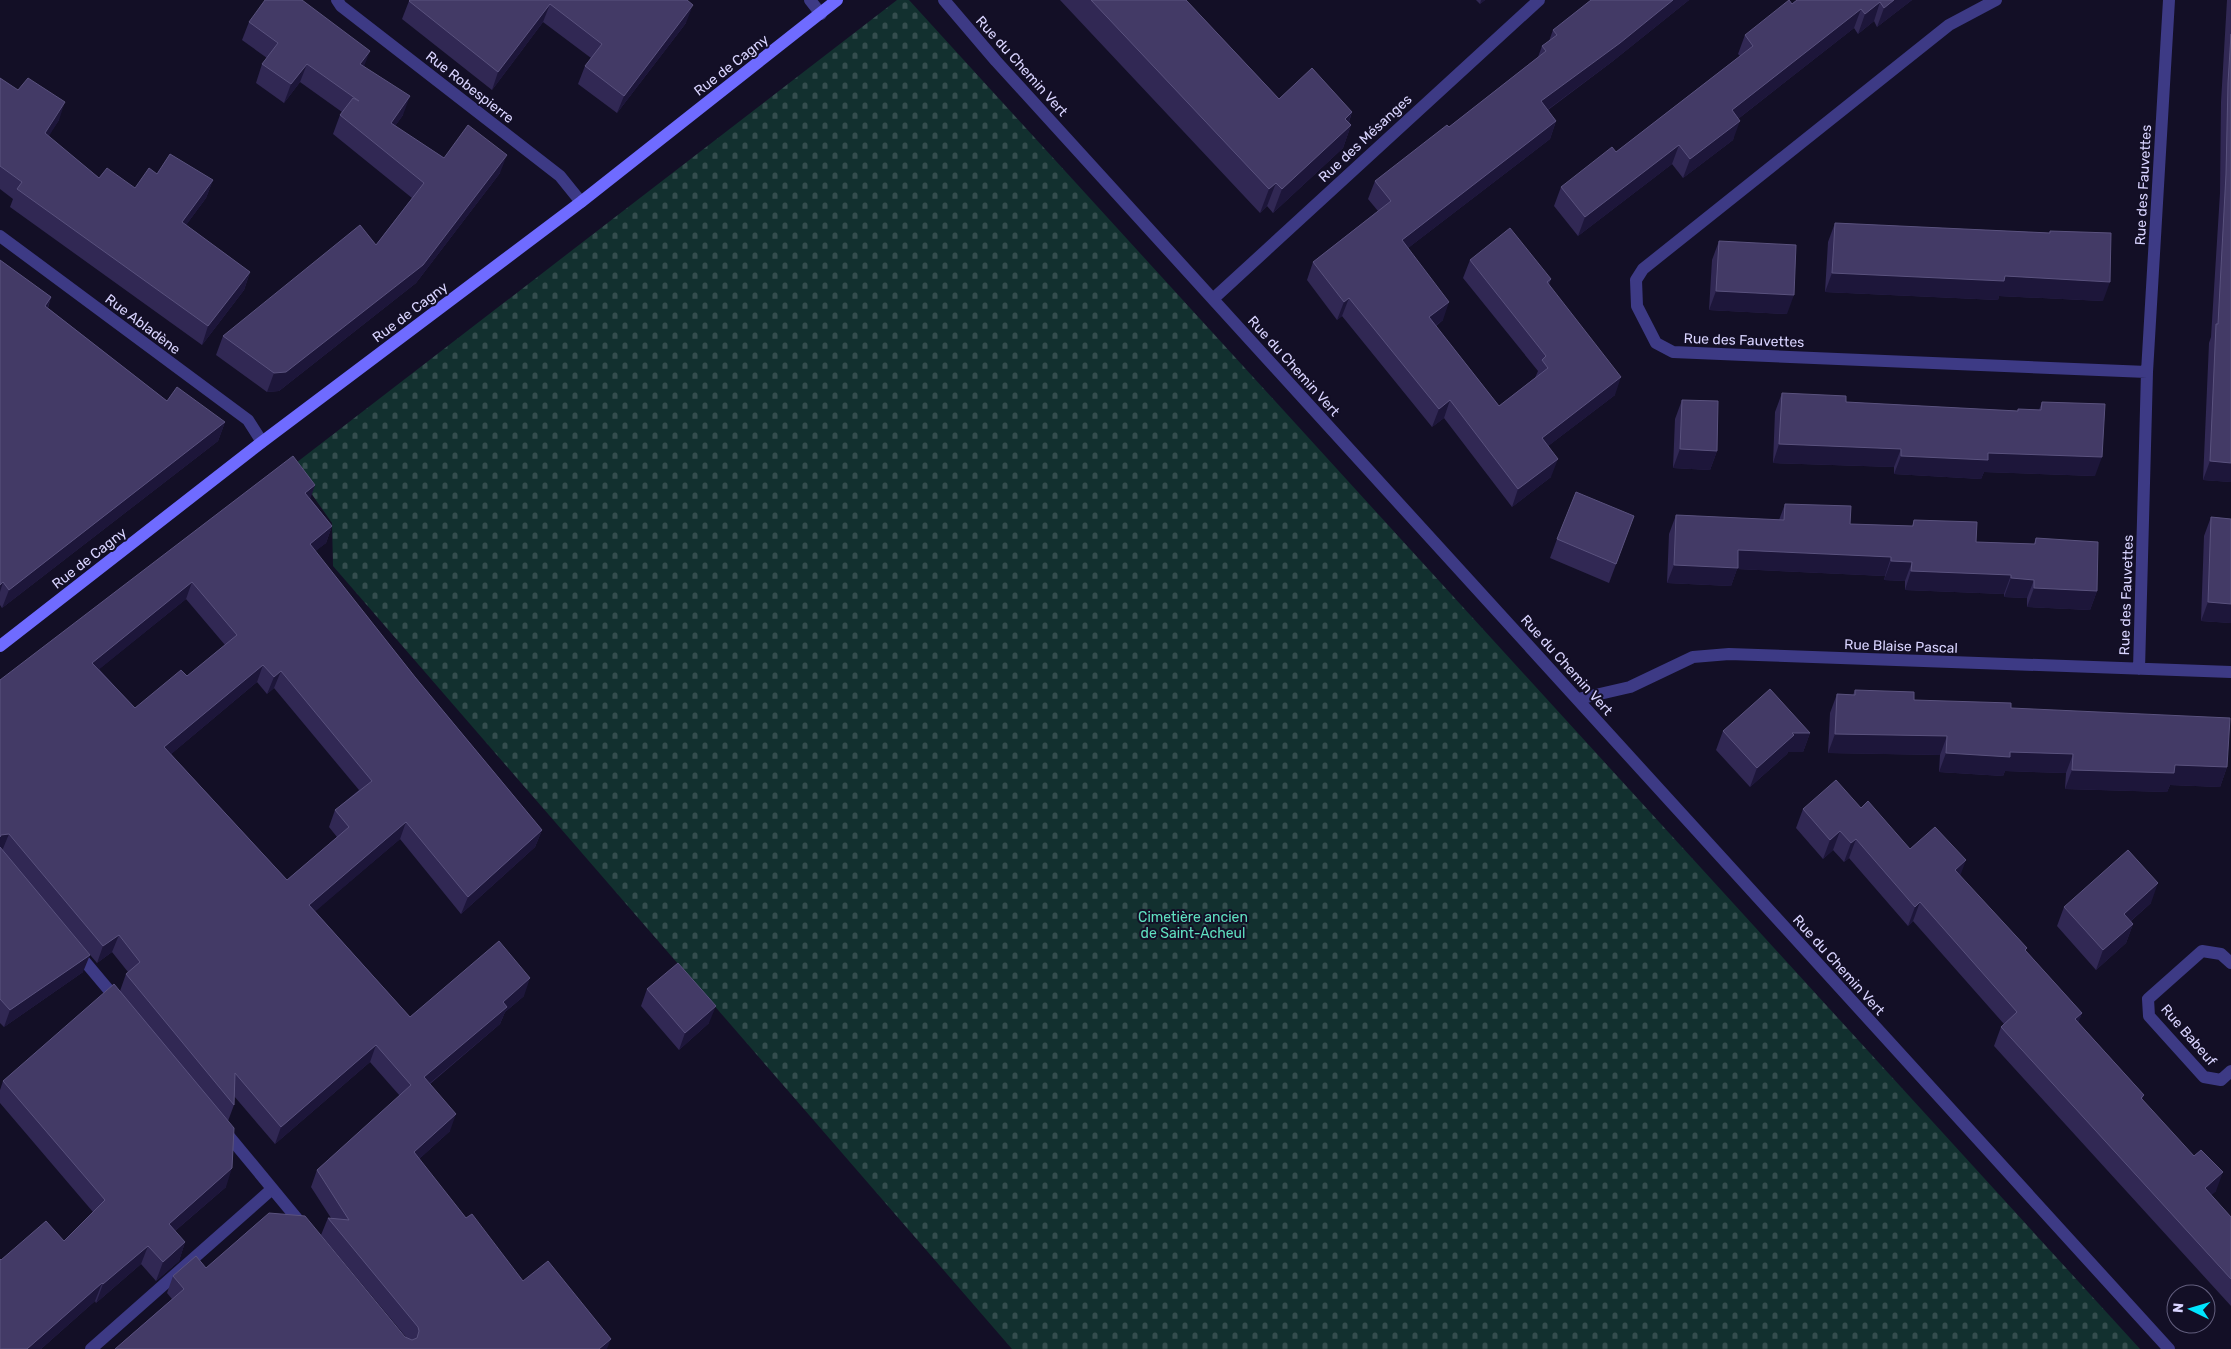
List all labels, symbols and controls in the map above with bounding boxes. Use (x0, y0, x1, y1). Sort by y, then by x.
street label: Rue du Chemin Vert (972, 13, 1072, 120)
street label: Rue de Cagny (691, 31, 772, 100)
street label: Rue Robespierre (422, 48, 517, 127)
street label: Rue des Mésanges (1315, 91, 1415, 186)
street label: Rue des Fauvettes (2132, 124, 2155, 246)
street label: Rue de Cagny (369, 278, 452, 346)
street label: Rue Abladène (102, 291, 184, 358)
street label: Rue du Chemin Vert (1244, 313, 1344, 420)
street label: Rue des Fauvettes (1683, 330, 1805, 351)
street label: Rue de Cagny (49, 524, 130, 593)
street label: Rue des Fauvettes (2116, 534, 2137, 656)
street label: Rue du Chemin Vert (1517, 612, 1617, 719)
street label: Rue Blaise Pascal (1844, 636, 1958, 657)
park label: Cimetière ancien de Saint-Acheul (1138, 909, 1248, 942)
street label: Rue du Chemin Vert (1789, 912, 1889, 1019)
street label: Rue Babeuf (2157, 1001, 2220, 1070)
north arrow (2166, 1284, 2216, 1334)
text: N (2170, 1302, 2187, 1314)

